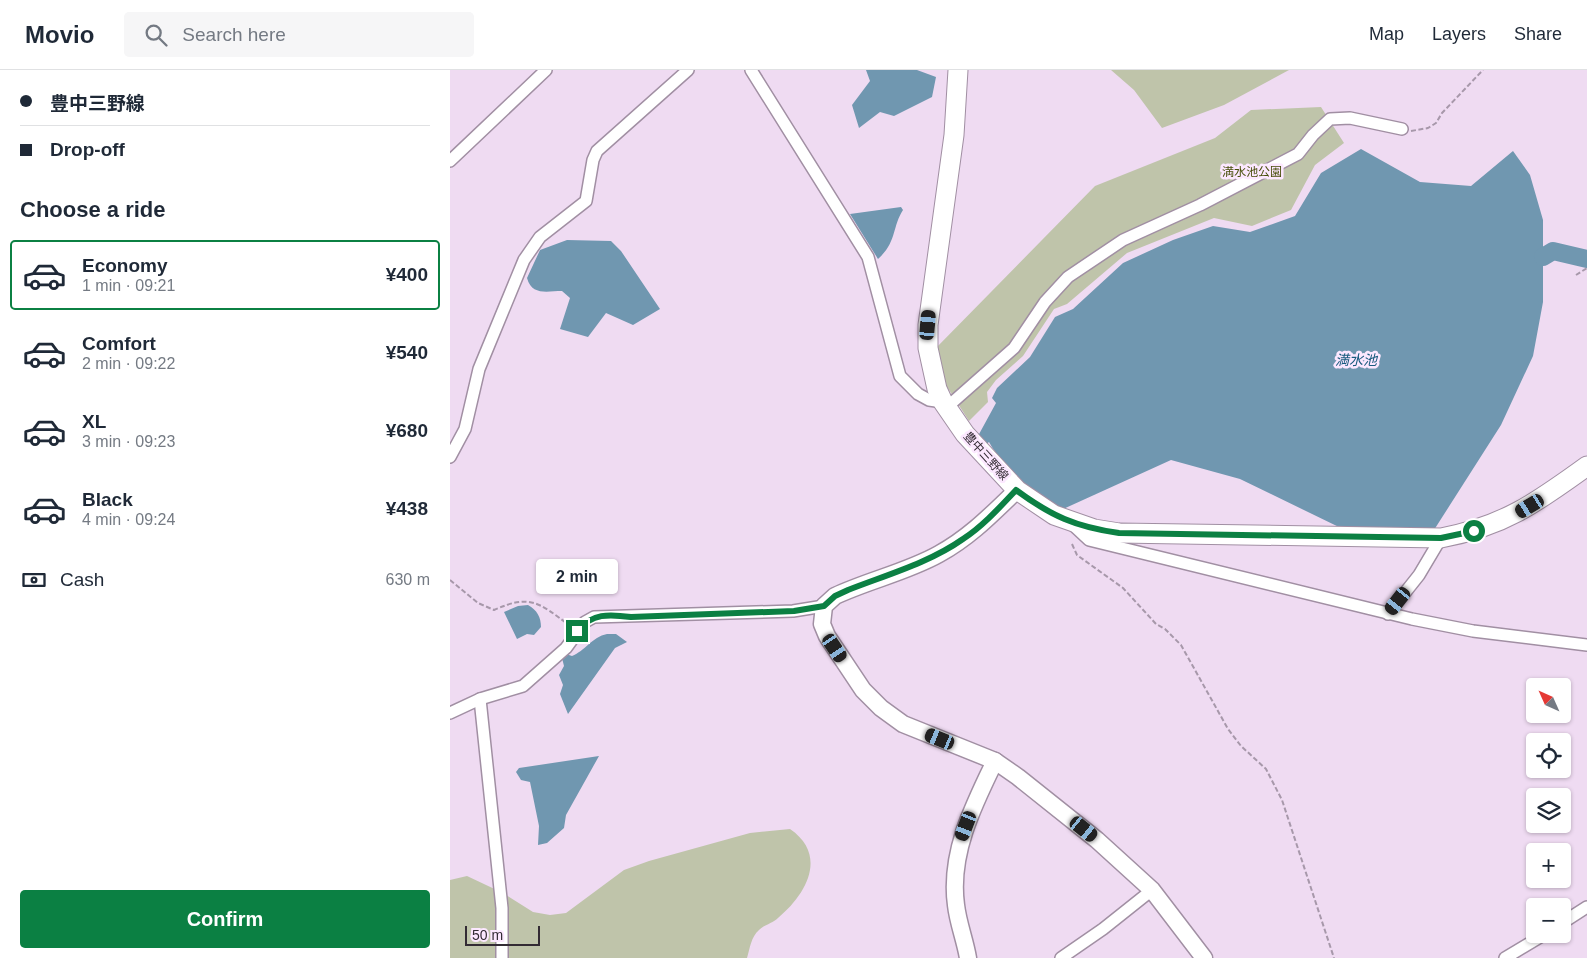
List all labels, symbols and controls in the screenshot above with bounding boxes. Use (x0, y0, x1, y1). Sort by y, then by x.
search box (124, 12, 474, 57)
text: Movio (25, 21, 94, 48)
icon: search (142, 21, 170, 49)
text: Search here (182, 24, 286, 45)
text: Map (1369, 24, 1404, 44)
text: Layers (1432, 24, 1486, 44)
text: Share (1514, 24, 1562, 44)
text: 豊中三野線 (50, 93, 145, 114)
text: Drop-off (50, 139, 125, 160)
park label: 満水池公園 (1222, 165, 1282, 179)
text: Choose a ride (20, 197, 165, 222)
icon: car (22, 253, 67, 298)
text: Economy (82, 255, 168, 276)
text: ¥400 (386, 264, 428, 285)
text: 1 min · 09:21 (82, 277, 175, 294)
car (919, 309, 936, 341)
icon: car (22, 331, 67, 376)
text: Comfort (82, 333, 156, 354)
text: ¥540 (386, 342, 428, 363)
water label: 満水池 (1335, 352, 1379, 368)
text: 2 min · 09:22 (82, 355, 175, 372)
icon: car (22, 409, 67, 454)
text: XL (82, 411, 106, 432)
text: ¥680 (386, 420, 428, 441)
street label: 豊中三野線 (961, 429, 1011, 483)
text: 3 min · 09:23 (82, 433, 175, 450)
icon: car (22, 487, 67, 532)
text: Black (82, 489, 133, 510)
car (1513, 492, 1546, 520)
text: ¥438 (386, 498, 428, 519)
text: 4 min · 09:24 (82, 511, 175, 528)
route start (1463, 520, 1485, 542)
callout: 2 min (536, 558, 618, 594)
icon: cash (20, 566, 48, 594)
text: 2 min (556, 568, 598, 585)
text: Cash (60, 569, 104, 590)
text: 630 m (386, 571, 430, 588)
car (1382, 585, 1413, 617)
route end (566, 620, 588, 642)
car (820, 631, 849, 665)
north arrow (1526, 678, 1571, 722)
map controls (1526, 678, 1571, 943)
car (923, 726, 956, 752)
button: locate (1526, 733, 1571, 778)
button: layers (1526, 788, 1571, 833)
car (953, 809, 978, 843)
car (1067, 814, 1100, 844)
button: + (1526, 843, 1571, 888)
button: Confirm (20, 890, 430, 948)
button: − (1526, 898, 1571, 943)
scale bar (465, 923, 540, 946)
text: 50 m (472, 927, 503, 943)

